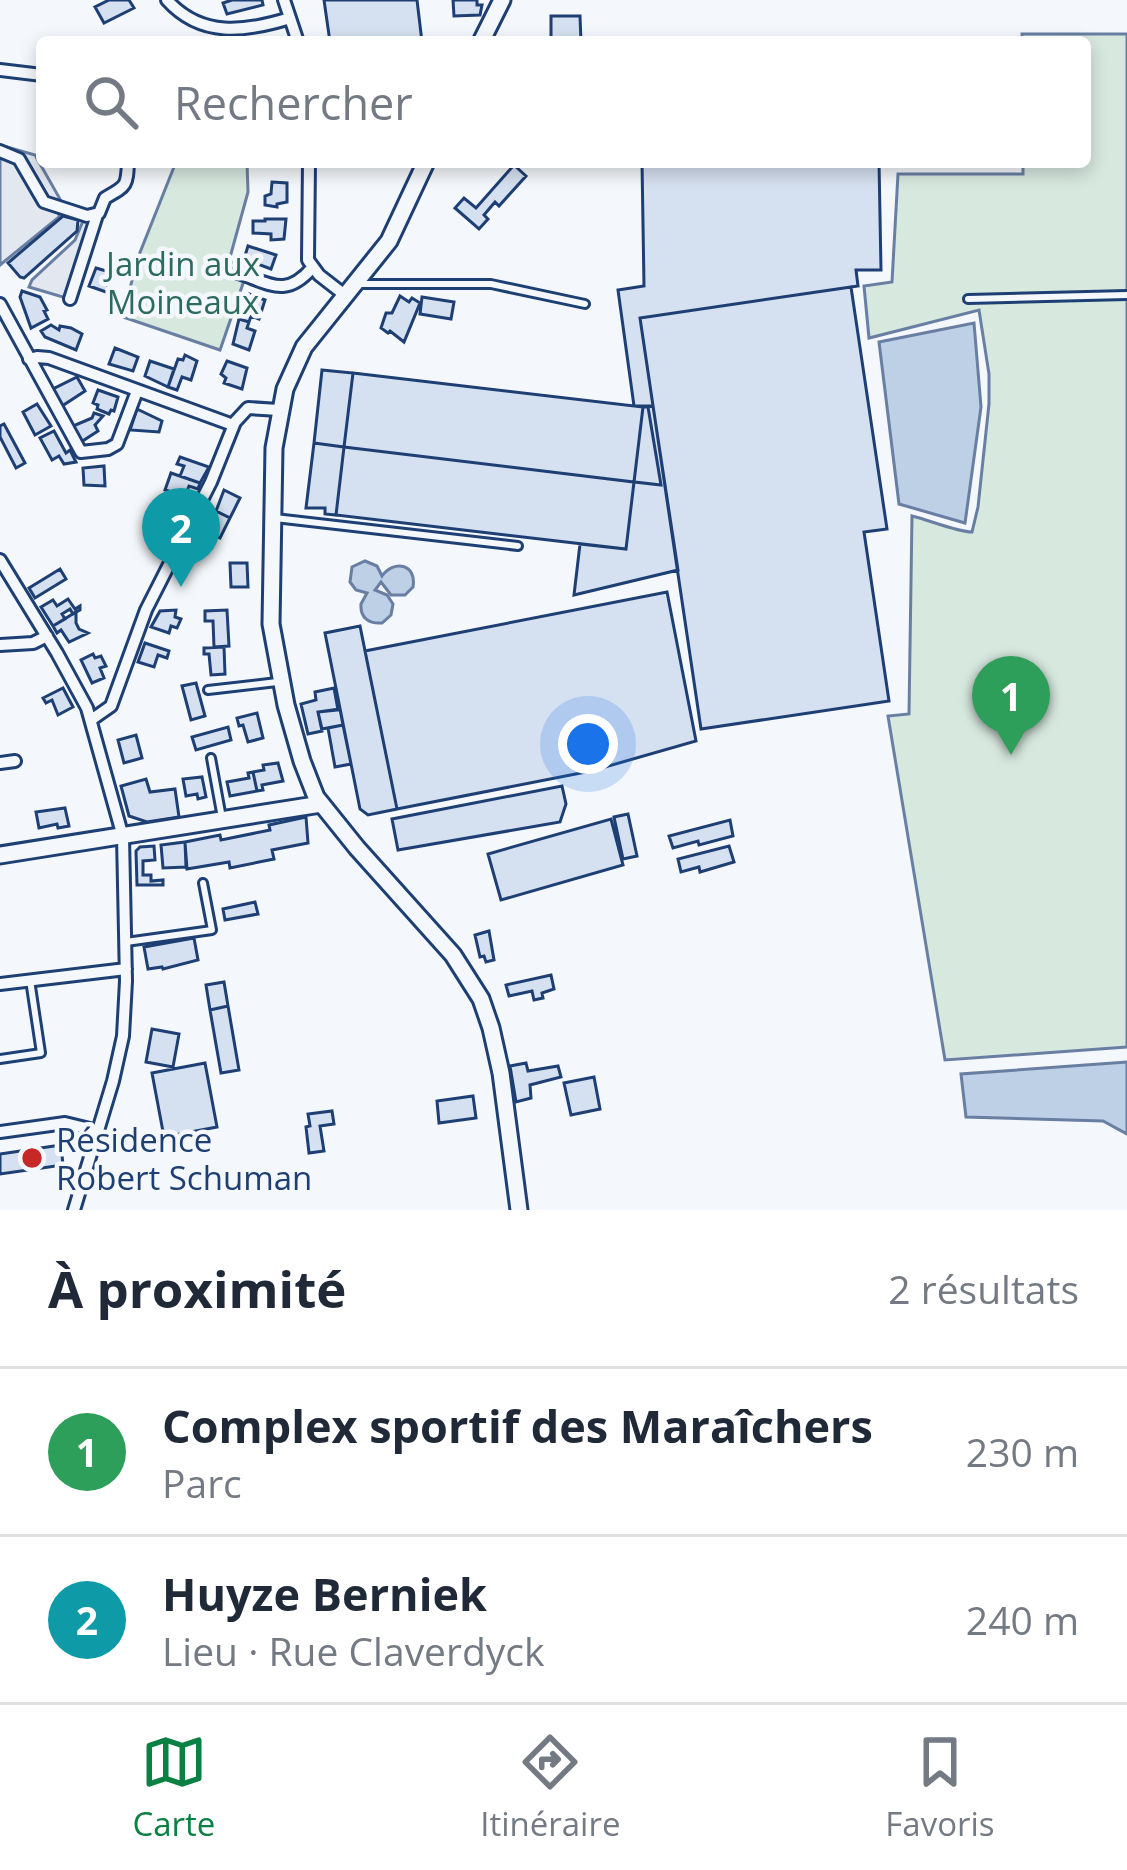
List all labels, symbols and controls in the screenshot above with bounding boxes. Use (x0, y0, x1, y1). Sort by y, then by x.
search box (36, 36, 1091, 168)
icon: search (78, 69, 144, 135)
text: Rechercher (174, 72, 413, 133)
park label: Jardin aux Moineaux (103, 241, 260, 324)
pin: 2 (142, 488, 220, 587)
pin: 1 (972, 656, 1050, 755)
your location (558, 714, 618, 774)
place label: Résidence Robert Schuman (56, 1117, 312, 1200)
marker: Résidence Robert Schuman (19, 1145, 45, 1171)
text: À proximité (48, 1253, 346, 1323)
text: 2 résultats (888, 1262, 1079, 1315)
text: Complex sportif des Maraîchers (162, 1395, 873, 1456)
text: 1 (76, 1425, 98, 1478)
text: 230 m (966, 1425, 1079, 1478)
text: Parc (162, 1456, 242, 1509)
text: Huyze Berniek (162, 1563, 487, 1624)
text: 2 (76, 1593, 98, 1646)
text: 240 m (966, 1593, 1079, 1646)
text: Lieu · Rue Claverdyck (162, 1624, 545, 1677)
tab: Carte (132, 1729, 215, 1846)
tab: Itinéraire (480, 1729, 620, 1846)
tab: Favoris (885, 1729, 995, 1846)

